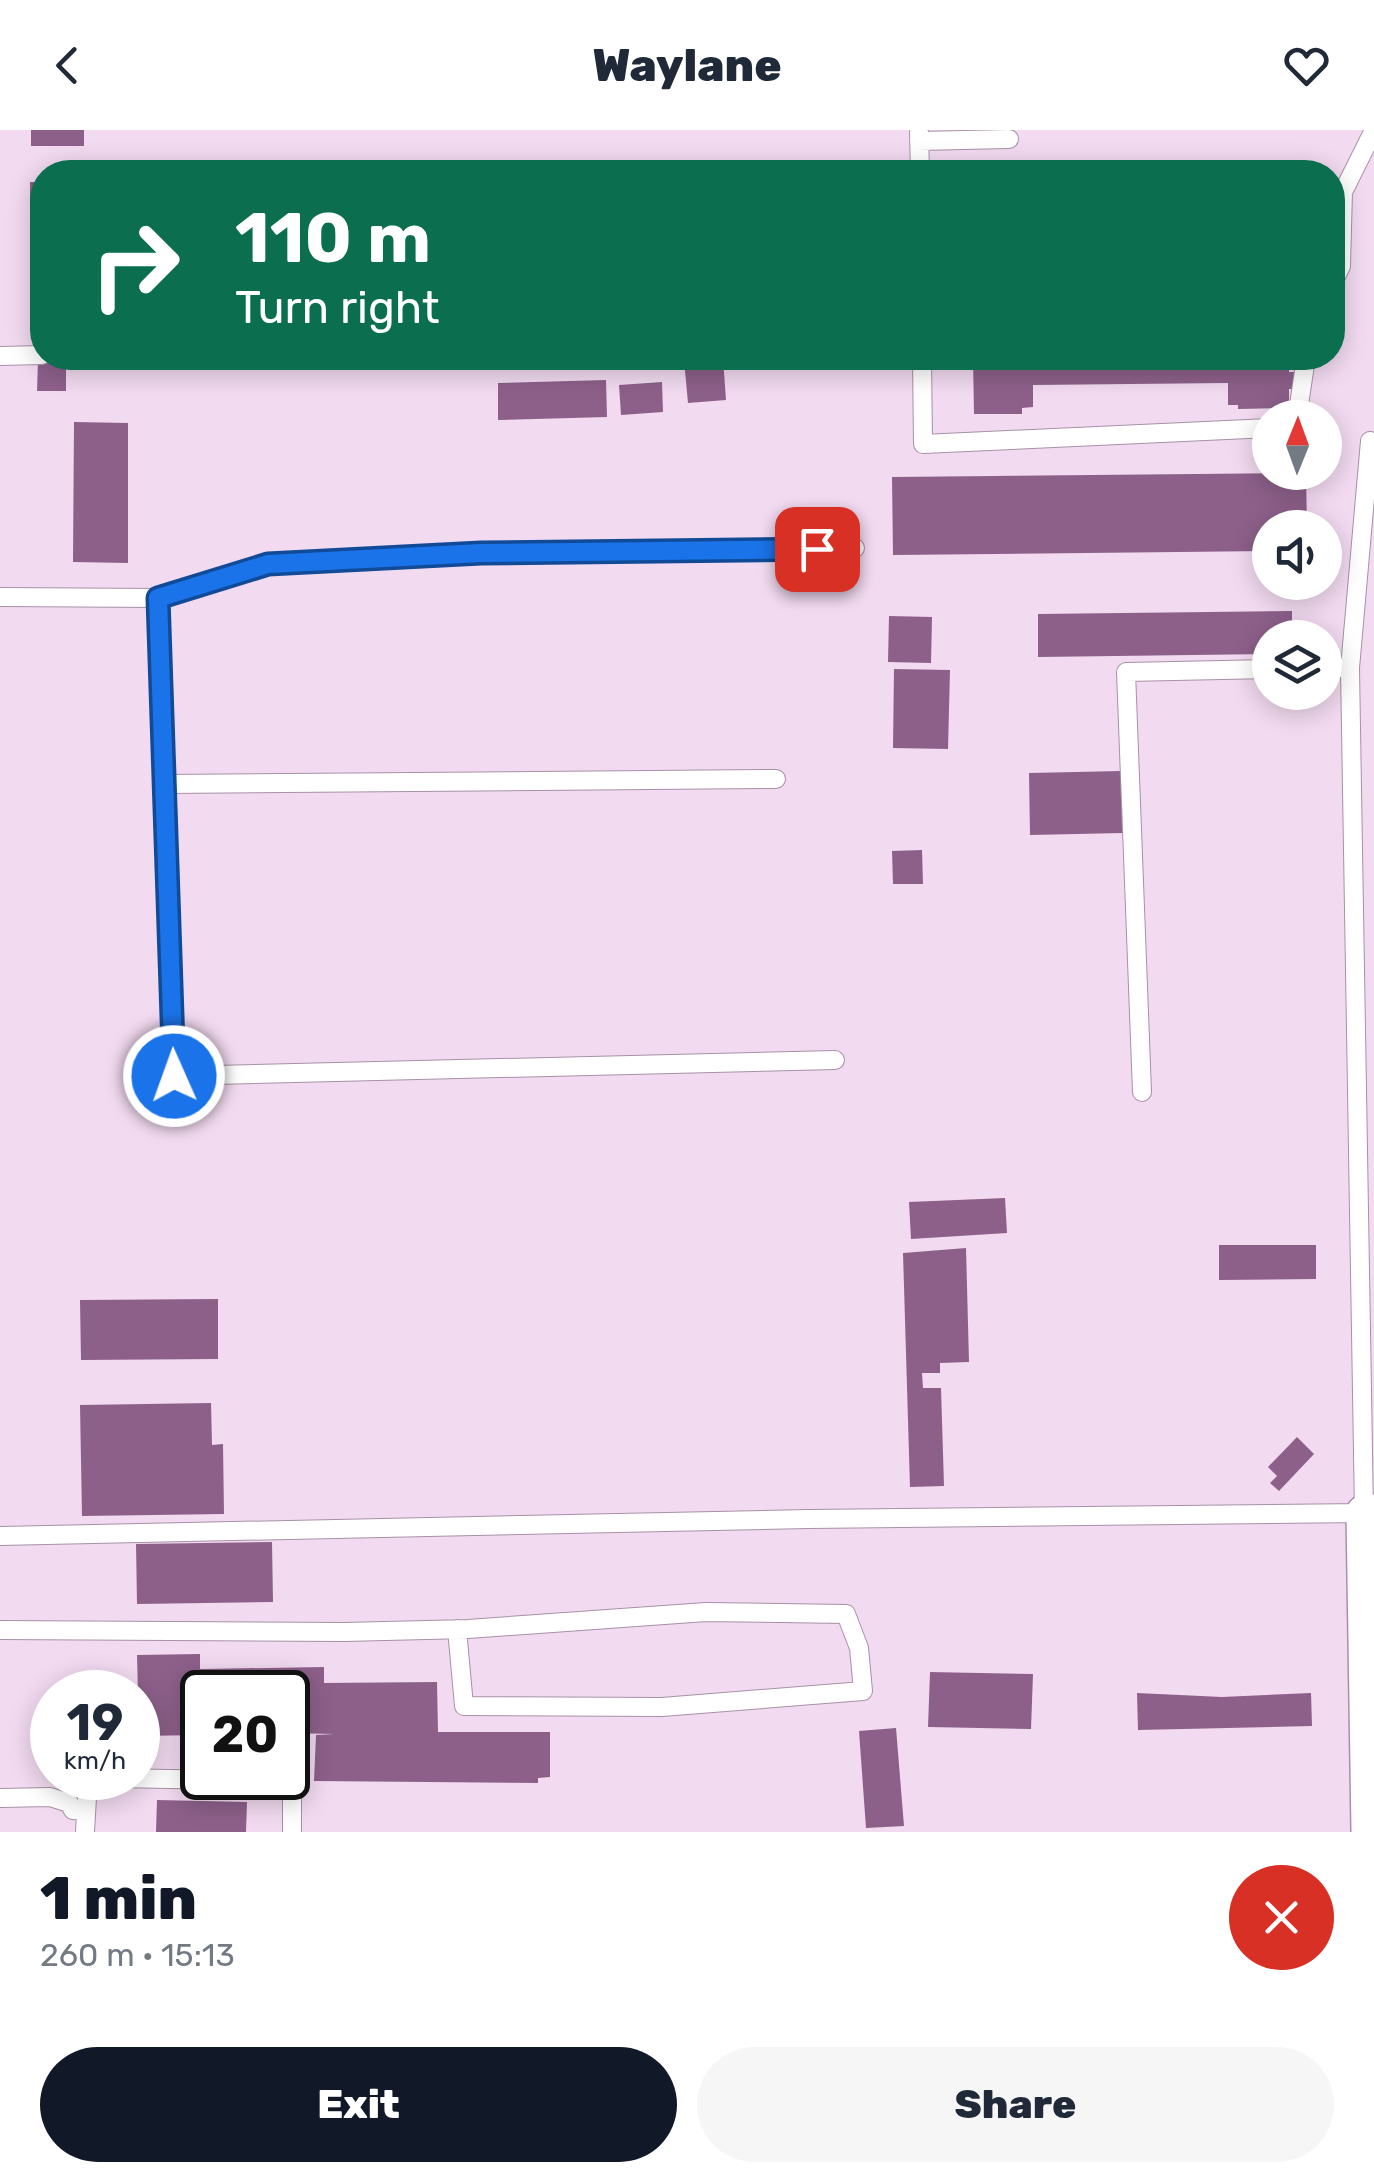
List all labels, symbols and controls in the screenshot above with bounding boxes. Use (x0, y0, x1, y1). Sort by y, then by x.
icon: back (40, 38, 95, 93)
icon: heart (1279, 38, 1334, 93)
text: Waylane (592, 39, 782, 92)
text: 110 m (235, 197, 431, 280)
icon: right (70, 200, 200, 330)
text: Turn right (235, 281, 439, 334)
north arrow (1252, 400, 1342, 490)
map controls (1252, 400, 1342, 710)
pin (775, 507, 860, 592)
button: sound (1252, 510, 1342, 600)
icon: arrive (790, 522, 845, 577)
button: layers (1252, 620, 1342, 710)
position arrow (122, 1024, 226, 1128)
speed limit sign: 20 (180, 1670, 310, 1800)
text: 19 (67, 1693, 123, 1753)
text: km/h (64, 1746, 126, 1775)
text: 1 min (40, 1863, 197, 1934)
button: close (1229, 1865, 1334, 1970)
text: 260 m · 15:13 (40, 1936, 235, 1974)
button: Exit (40, 2047, 677, 2162)
button: Share (697, 2047, 1334, 2162)

